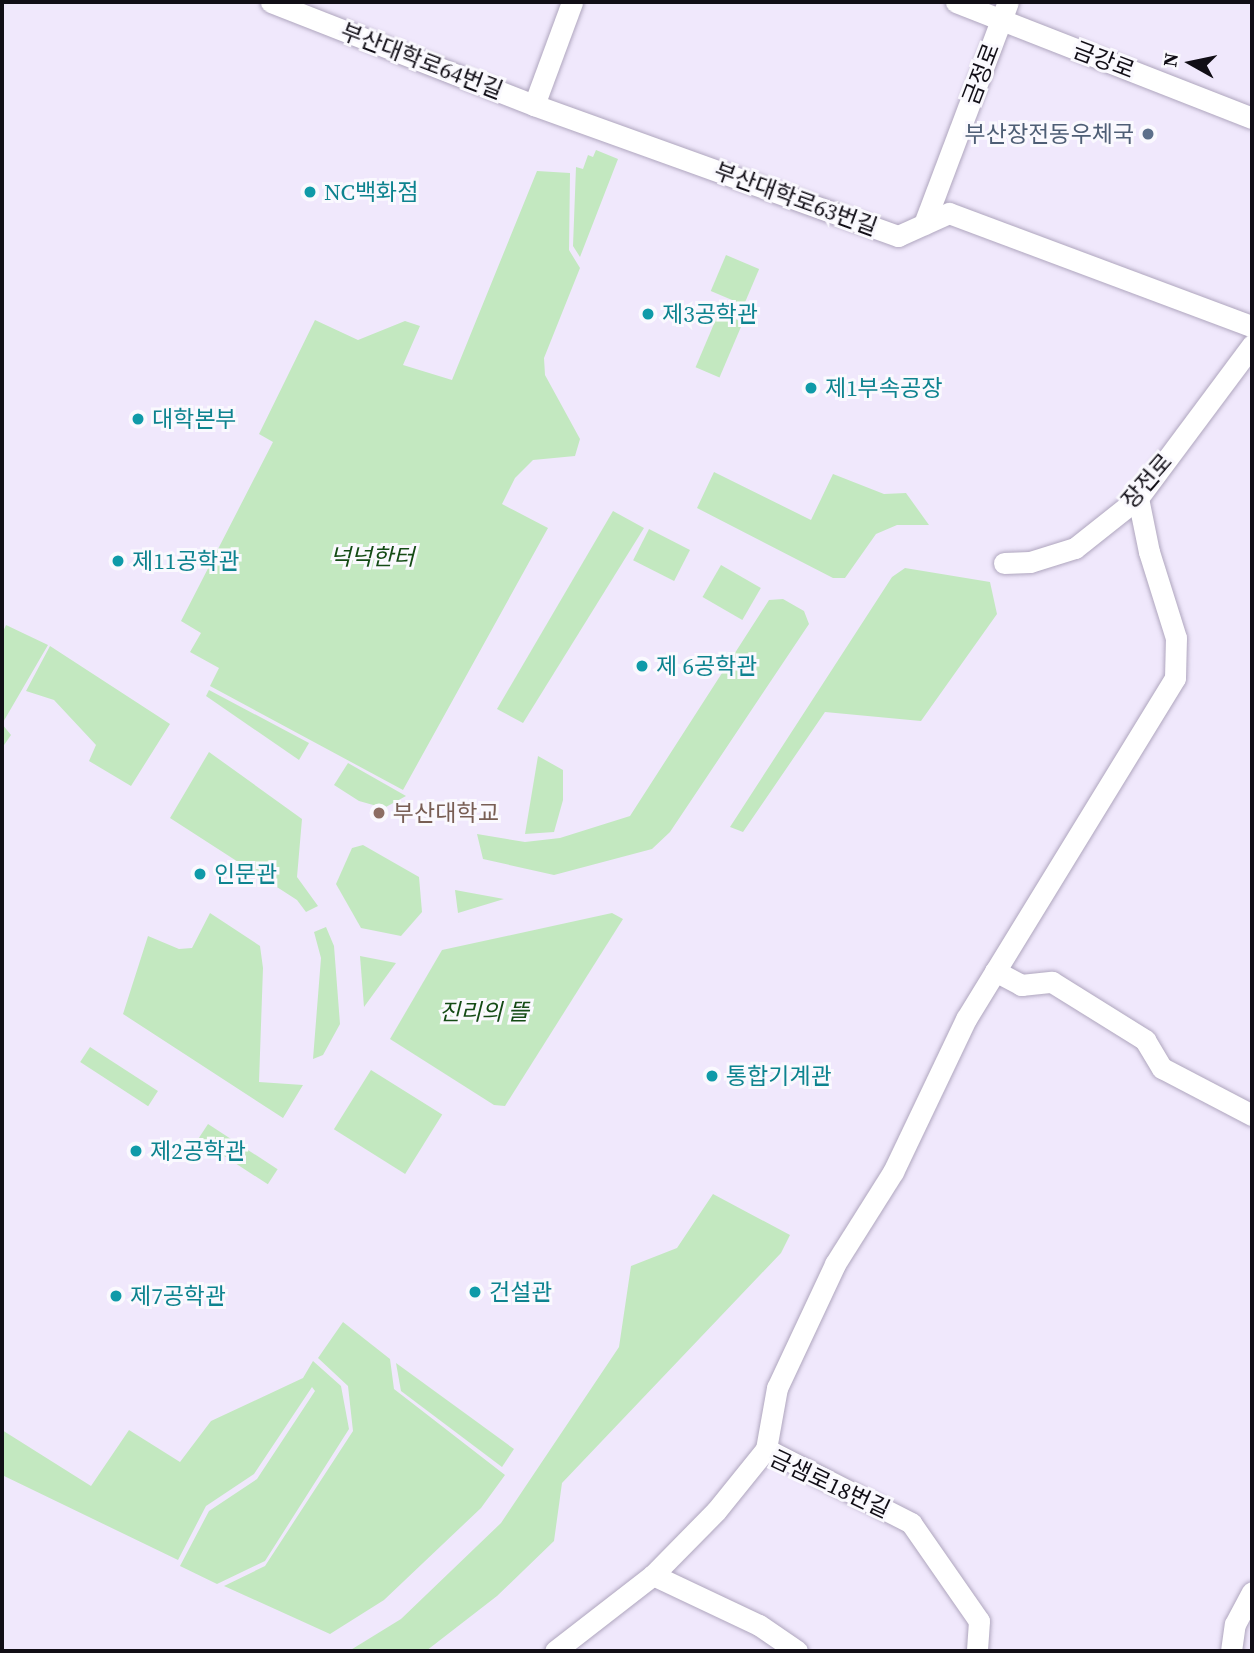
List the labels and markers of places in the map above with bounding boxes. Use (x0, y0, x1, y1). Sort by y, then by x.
place label: 부산장전동우체국 (965, 120, 1134, 148)
marker: 부산장전동우체국 (1140, 126, 1156, 142)
place label: NC백화점 (324, 178, 418, 206)
marker: NC백화점 (302, 184, 318, 200)
place label: 제3공학관 (662, 300, 758, 328)
marker: 제3공학관 (640, 306, 656, 322)
place label: 제1부속공장 (825, 374, 942, 402)
marker: 제1부속공장 (803, 380, 819, 396)
place label: 대학본부 (152, 405, 237, 433)
marker: 대학본부 (130, 411, 146, 427)
place label: 제11공학관 (132, 547, 240, 575)
marker: 제11공학관 (110, 553, 126, 569)
place label: 제 6공학관 (656, 652, 757, 680)
marker: 제 6공학관 (634, 658, 650, 674)
place label: 부산대학교 (393, 799, 499, 827)
marker: 부산대학교 (371, 805, 387, 821)
place label: 인문관 (214, 860, 277, 888)
marker: 인문관 (192, 866, 208, 882)
place label: 통합기계관 (726, 1062, 832, 1090)
marker: 통합기계관 (704, 1068, 720, 1084)
place label: 제2공학관 (150, 1137, 246, 1165)
marker: 제2공학관 (128, 1143, 144, 1159)
place label: 건설관 (489, 1278, 552, 1306)
place label: 제7공학관 (130, 1282, 226, 1310)
marker: 건설관 (467, 1284, 483, 1300)
marker: 제7공학관 (108, 1288, 124, 1304)

